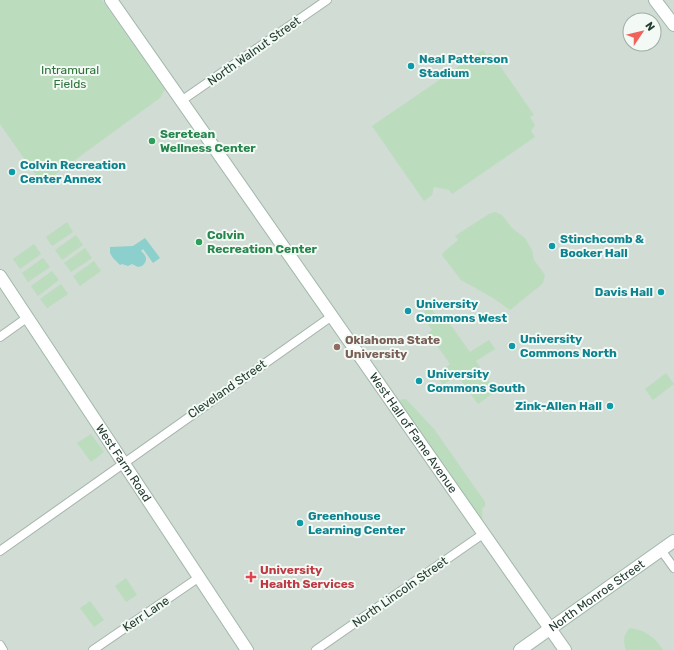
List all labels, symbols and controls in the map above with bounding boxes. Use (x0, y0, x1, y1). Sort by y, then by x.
north arrow (622, 12, 662, 52)
street label: North Walnut Street (205, 13, 303, 88)
text: N (642, 20, 657, 34)
place label: Neal Patterson Stadium (419, 52, 509, 80)
marker: Neal Patterson Stadium (406, 61, 416, 71)
park label: Intramural Fields (41, 63, 99, 91)
place label: Seretean Wellness Center (160, 127, 256, 155)
marker: Seretean Wellness Center (147, 136, 157, 146)
place label: Colvin Recreation Center Annex (20, 158, 126, 186)
marker: Colvin Recreation Center Annex (7, 167, 17, 177)
place label: Colvin Recreation Center (207, 228, 318, 256)
place label: Stinchcomb & Booker Hall (560, 232, 644, 260)
marker: Colvin Recreation Center (194, 237, 204, 247)
marker: Stinchcomb & Booker Hall (547, 241, 557, 251)
place label: Davis Hall (595, 285, 653, 299)
marker: Davis Hall (656, 287, 666, 297)
place label: University Commons West (416, 297, 507, 325)
marker: University Commons West (403, 306, 413, 316)
place label: University Commons North (520, 332, 617, 360)
place label: Oklahoma State University (345, 333, 440, 361)
marker: University Commons North (507, 341, 517, 351)
marker: Oklahoma State University (332, 342, 342, 352)
street label: Cleveland Street (185, 357, 269, 421)
place label: University Commons South (427, 367, 526, 395)
street label: West Hall of Fame Avenue (367, 370, 460, 496)
marker: University Commons South (414, 376, 424, 386)
place label: Zink-Allen Hall (515, 399, 602, 413)
marker: Zink-Allen Hall (605, 401, 615, 411)
street label: West Farm Road (93, 422, 154, 504)
place label: Greenhouse Learning Center (308, 509, 406, 537)
marker: Greenhouse Learning Center (295, 518, 305, 528)
street label: North Lincoln Street (350, 554, 451, 630)
street label: North Monroe Street (546, 557, 648, 634)
place label: University Health Services (260, 563, 355, 591)
marker: University Health Services (245, 571, 257, 583)
street label: Kerr Lane (120, 593, 172, 635)

